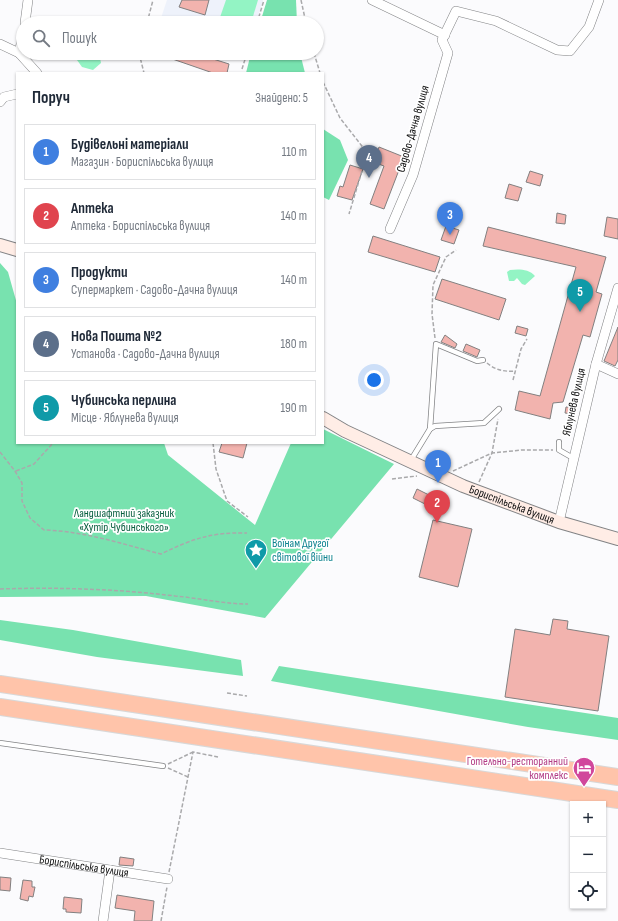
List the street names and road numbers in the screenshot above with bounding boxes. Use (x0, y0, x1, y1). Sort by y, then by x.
street label: Садово-Дачна вулиця (393, 84, 433, 174)
street label: Яблунева вулиця (559, 366, 589, 437)
street label: Бориспільська вулиця (467, 481, 557, 527)
street label: Бориспільська вулиця (38, 852, 130, 880)

